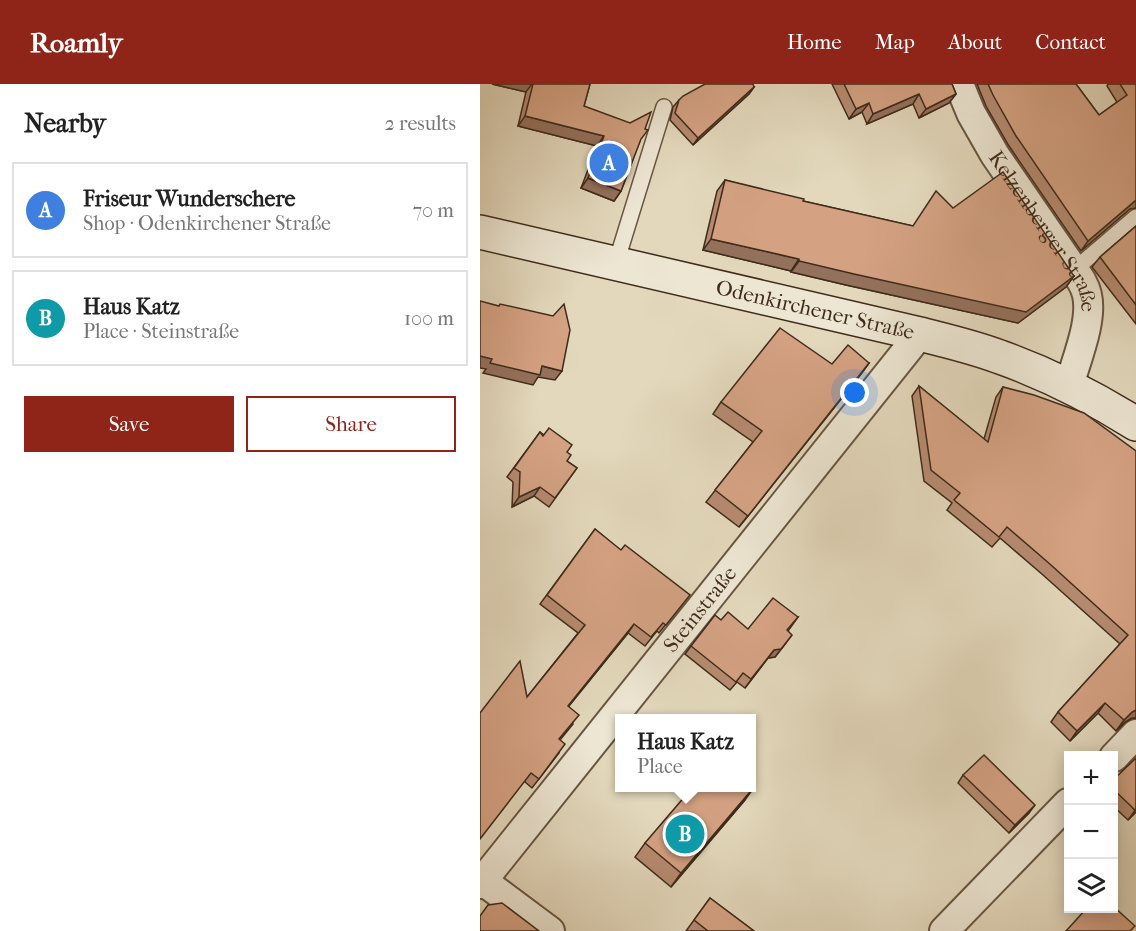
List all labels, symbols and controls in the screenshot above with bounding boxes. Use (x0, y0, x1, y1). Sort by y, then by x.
text: Roamly (30, 26, 122, 59)
text: Home (787, 30, 842, 54)
text: Map (875, 30, 915, 54)
text: About (948, 30, 1002, 54)
text: Contact (1035, 30, 1106, 54)
text: Nearby (24, 108, 106, 139)
text: 2 results (385, 112, 456, 135)
pin: A (590, 140, 628, 185)
street label: Kelzenberger Straße (984, 146, 1100, 312)
text: Friseur Wunderschere (83, 186, 296, 212)
text: A (39, 199, 52, 222)
text: 70 m (412, 199, 454, 222)
text: Shop · Odenkirchener Straße (83, 212, 331, 235)
street label: Odenkirchener Straße (714, 275, 917, 344)
text: Haus Katz (83, 294, 180, 320)
text: B (39, 307, 52, 330)
text: 100 m (404, 307, 454, 330)
text: Place · Steinstraße (83, 320, 239, 343)
your location (840, 378, 869, 407)
button: Save (24, 396, 234, 452)
button: Share (246, 396, 456, 452)
street label: Steinstraße (658, 561, 741, 657)
popup (615, 714, 756, 792)
text: Haus Katz (637, 729, 734, 755)
map controls (1064, 751, 1118, 913)
button: + (1064, 751, 1118, 805)
text: Place (637, 755, 683, 778)
button: − (1064, 805, 1118, 859)
pin: B (666, 812, 704, 856)
button: layers (1064, 859, 1118, 913)

